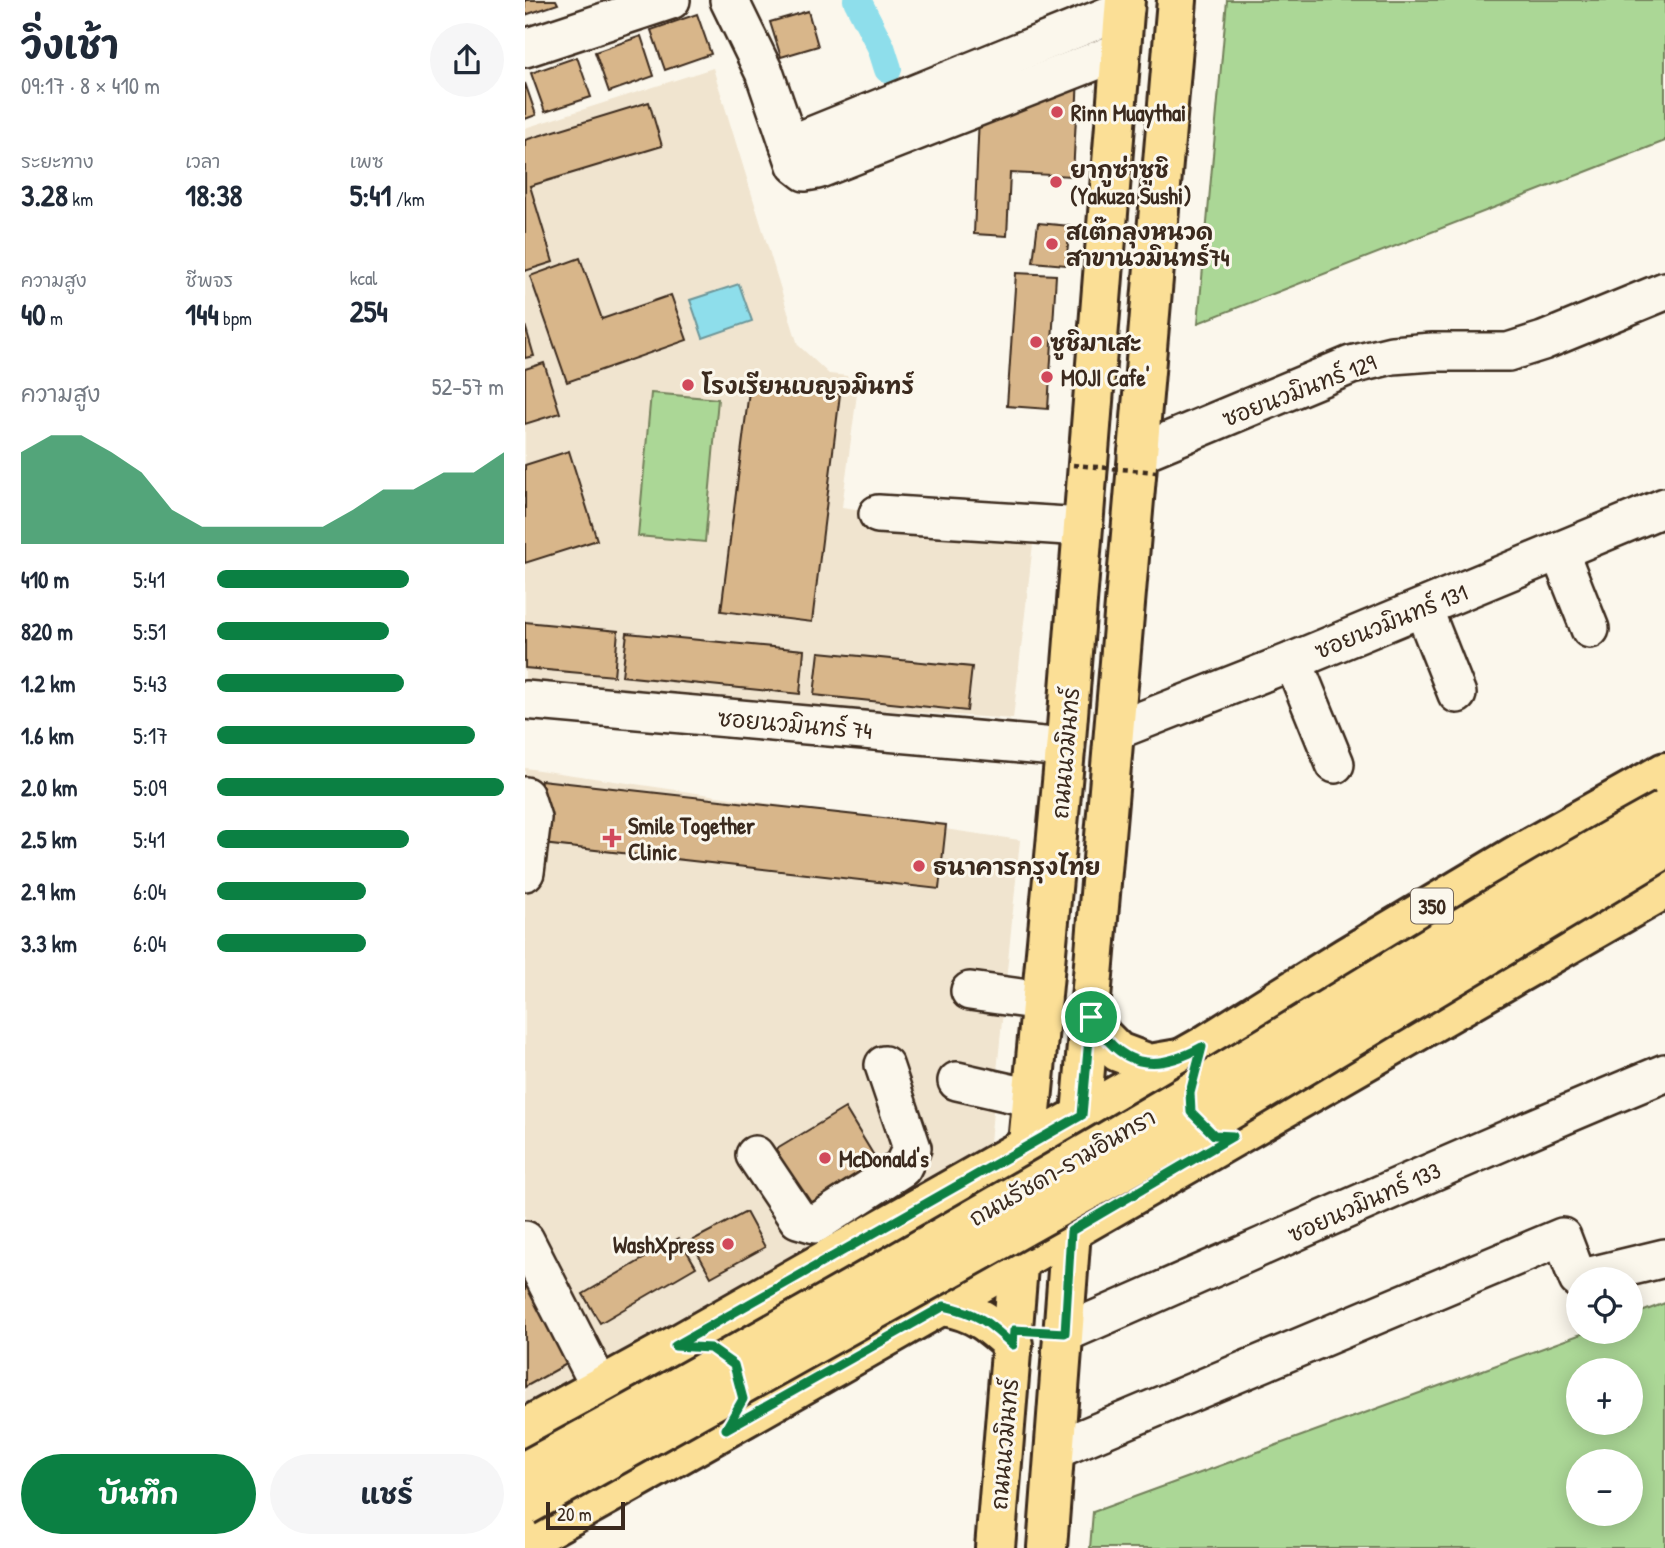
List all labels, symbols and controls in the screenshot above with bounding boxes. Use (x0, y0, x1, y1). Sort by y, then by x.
text: วิ่งเช้า (21, 18, 119, 70)
button: share (430, 23, 504, 97)
text: 09:17 · 8 × 410 m (21, 70, 160, 101)
place label: Rinn Muaythai (1071, 97, 1186, 129)
marker: Rinn Muaythai (1049, 104, 1065, 120)
text: ระยะทาง (21, 148, 94, 174)
text: เวลา (185, 148, 220, 174)
text: เพซ (350, 148, 384, 174)
place label: ยากูซ่าซูชิ (Yakuza Sushi) (1070, 154, 1192, 211)
marker: ยากูซ่าซูชิ (Yakuza Sushi) (1048, 174, 1064, 190)
text: 3.28 (21, 175, 68, 215)
text: 18:38 (185, 175, 243, 215)
text: 5:41 (350, 175, 391, 215)
text: km (68, 186, 93, 212)
text: /km (391, 186, 425, 212)
place label: สเต๊กลุงหนวด สาขานวมินทร์74 (1066, 216, 1230, 273)
marker: สเต๊กลุงหนวด สาขานวมินทร์74 (1044, 236, 1060, 252)
text: kcal (350, 265, 377, 291)
text: ความสูง (21, 267, 87, 293)
text: ชีพจร (185, 267, 233, 293)
text: 254 (350, 291, 388, 331)
text: 40 (21, 294, 46, 334)
text: 144 (185, 294, 219, 334)
text: m (46, 305, 63, 331)
text: bpm (219, 305, 252, 331)
place label: ซูชิมาเสะ (1050, 327, 1142, 360)
marker: ซูชิมาเสะ (1028, 334, 1044, 350)
street label: ซอยนวมินทร์ 129 (1218, 346, 1380, 434)
place label: MOJI Cafe' (1061, 362, 1150, 393)
marker: MOJI Cafe' (1039, 369, 1055, 385)
place label: โรงเรียนเบญจมินทร์ (701, 370, 915, 401)
text: 52–57 m (432, 371, 504, 402)
marker: โรงเรียนเบญจมินทร์ (680, 377, 696, 393)
text: ความสูง (21, 378, 100, 409)
text: 410 m (21, 564, 69, 595)
text: 5:41 (133, 564, 165, 595)
street label: ซอยนวมินทร์ 131 (1310, 576, 1472, 666)
text: 820 m (21, 616, 73, 647)
text: 5:51 (133, 616, 166, 647)
text: 1.2 km (21, 668, 76, 699)
text: 5:43 (133, 668, 167, 699)
street label: ถนนนวมินทร์ (1044, 686, 1086, 820)
street label: ซอยนวมินทร์ 74 (716, 702, 874, 746)
text: 1.6 km (21, 720, 74, 751)
text: 5:17 (133, 720, 168, 751)
text: 2.0 km (21, 772, 77, 803)
text: 5:09 (133, 772, 167, 803)
place label: Smile Together Clinic (628, 810, 755, 867)
text: 2.5 km (21, 824, 77, 855)
text: 5:41 (133, 824, 165, 855)
marker: Smile Together Clinic (602, 828, 622, 848)
place label: ธนาคารกรุงไทย (933, 851, 1101, 884)
marker: ธนาคารกรุงไทย (911, 858, 927, 874)
text: 2.9 km (21, 876, 76, 907)
text: 6:04 (133, 876, 166, 907)
road number: 350 (1411, 888, 1453, 923)
text: 3.3 km (21, 928, 77, 959)
text: 6:04 (133, 928, 166, 959)
pin (1061, 987, 1121, 1047)
icon: arrive (1072, 998, 1110, 1036)
street label: ถนนรัชดา-รามอินทรา (963, 1101, 1161, 1233)
place label: McDonald's (839, 1143, 929, 1174)
marker: McDonald's (817, 1150, 833, 1166)
street label: ซอยนวมินทร์ 133 (1283, 1154, 1445, 1250)
place label: WashXpress (613, 1229, 714, 1261)
marker: WashXpress (720, 1236, 736, 1252)
map controls (1566, 1267, 1643, 1526)
button: locate (1566, 1267, 1643, 1344)
button: + (1566, 1358, 1643, 1435)
street label: ถนนนวมินทร์ (983, 1377, 1025, 1511)
button: − (1566, 1449, 1643, 1526)
button: บันทึก (21, 1454, 256, 1534)
button: แชร์ (270, 1454, 504, 1534)
scale bar (546, 1499, 625, 1531)
text: 20 m (557, 1501, 592, 1527)

